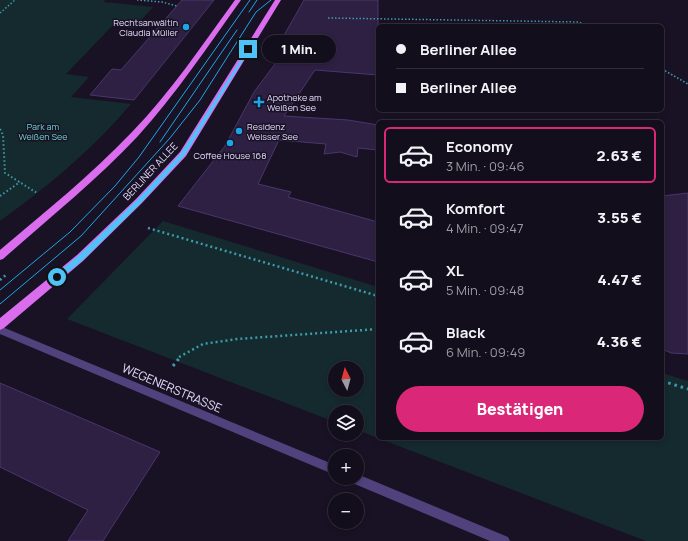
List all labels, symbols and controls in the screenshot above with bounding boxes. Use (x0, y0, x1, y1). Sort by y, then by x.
place label: Rechtsanwältin Claudia Müller (113, 16, 179, 39)
marker: Rechtsanwältin Claudia Müller (181, 22, 191, 32)
callout: 1 Min. (262, 35, 336, 63)
text: Berliner Allee (420, 39, 517, 60)
route end (239, 40, 257, 58)
text: 1 Min. (281, 40, 317, 58)
text: Berliner Allee (420, 77, 517, 98)
place label: Apotheke am Weißen See (267, 91, 322, 114)
marker: Apotheke am Weißen See (254, 97, 264, 107)
park label: Park am Weißen See (19, 120, 67, 143)
place label: Residenz Weisser See (247, 120, 298, 143)
marker: Residenz Weisser See (234, 126, 244, 136)
text: Economy (446, 136, 513, 157)
icon: car (398, 137, 434, 173)
marker: Coffee House 168 (225, 138, 235, 148)
street label: BERLINER ALLEE (120, 139, 181, 203)
text: 2.63 € (597, 145, 642, 166)
place label: Coffee House 168 (194, 149, 266, 162)
text: 3 Min. · 09:46 (446, 157, 525, 175)
text: Komfort (446, 198, 505, 219)
icon: car (398, 199, 434, 235)
text: 3.55 € (597, 207, 642, 228)
text: 4 Min. · 09:47 (446, 219, 523, 237)
text: XL (446, 260, 464, 281)
icon: car (398, 261, 434, 297)
route start (48, 268, 66, 286)
text: 4.47 € (597, 269, 642, 290)
text: 5 Min. · 09:48 (446, 281, 524, 299)
text: Black (446, 322, 485, 343)
icon: car (398, 323, 434, 359)
text: 4.36 € (597, 331, 642, 352)
text: 6 Min. · 09:49 (446, 343, 525, 361)
street label: WEGENERSTRASSE (119, 359, 225, 417)
north arrow (328, 361, 364, 397)
map controls (328, 361, 364, 529)
button: Bestätigen (396, 386, 644, 432)
button: layers (328, 405, 364, 441)
button: + (328, 449, 364, 485)
button: − (328, 493, 364, 529)

